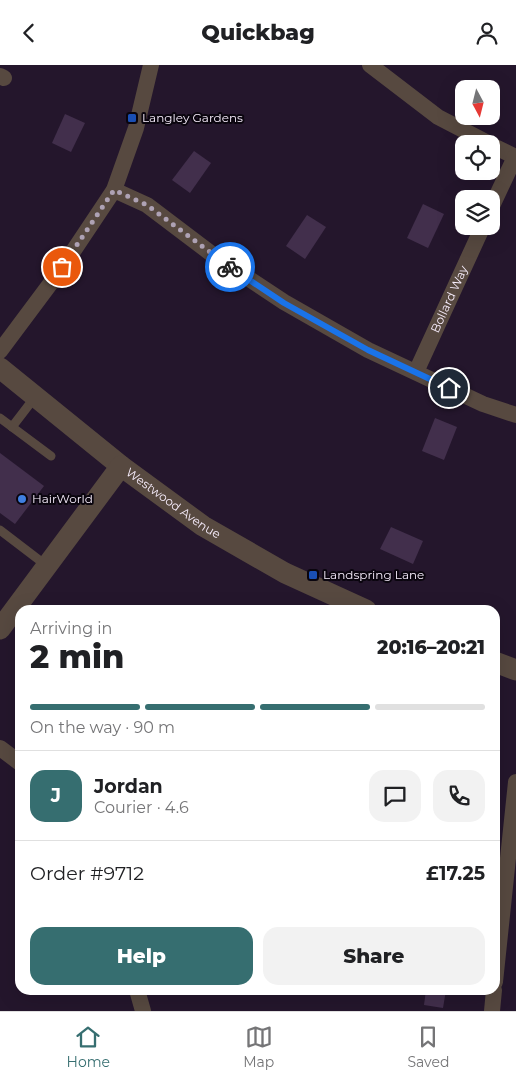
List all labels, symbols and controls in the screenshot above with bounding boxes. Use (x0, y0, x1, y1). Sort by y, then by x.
icon: back (15, 19, 43, 47)
text: Quickbag (201, 19, 315, 46)
icon: person (473, 19, 501, 47)
north arrow (455, 80, 500, 125)
map controls (455, 80, 500, 235)
place label: Langley Gardens (142, 110, 243, 125)
marker: Langley Gardens (126, 112, 138, 124)
button: locate (455, 135, 500, 180)
button: layers (455, 190, 500, 235)
courier (205, 242, 255, 292)
pin (41, 246, 83, 288)
icon: bag (48, 253, 76, 281)
icon: bike (216, 253, 244, 281)
street label: Bollard Way (427, 263, 471, 335)
pin (428, 367, 470, 409)
icon: home (435, 374, 463, 402)
street label: Westwood Avenue (123, 464, 223, 542)
place label: HairWorld (32, 491, 93, 506)
marker: HairWorld (16, 493, 28, 505)
place label: Landspring Lane (323, 567, 424, 582)
marker: Landspring Lane (307, 569, 319, 581)
text: Arriving in (30, 619, 112, 638)
text: 20:16–20:21 (377, 636, 485, 659)
text: 2 min (30, 637, 124, 676)
text: On the way · 90 m (30, 718, 175, 737)
button: chat (369, 770, 421, 822)
button: phone (433, 770, 485, 822)
text: Jordan (94, 775, 163, 798)
text: J (51, 784, 61, 807)
text: Courier · 4.6 (94, 798, 189, 817)
text: Order #9712 (30, 862, 144, 885)
text: £17.25 (426, 862, 485, 885)
button: Help (30, 927, 253, 985)
button: Share (263, 927, 485, 985)
tab: Home (67, 1023, 110, 1071)
tab: Map (243, 1023, 274, 1071)
tab: Saved (407, 1023, 449, 1071)

